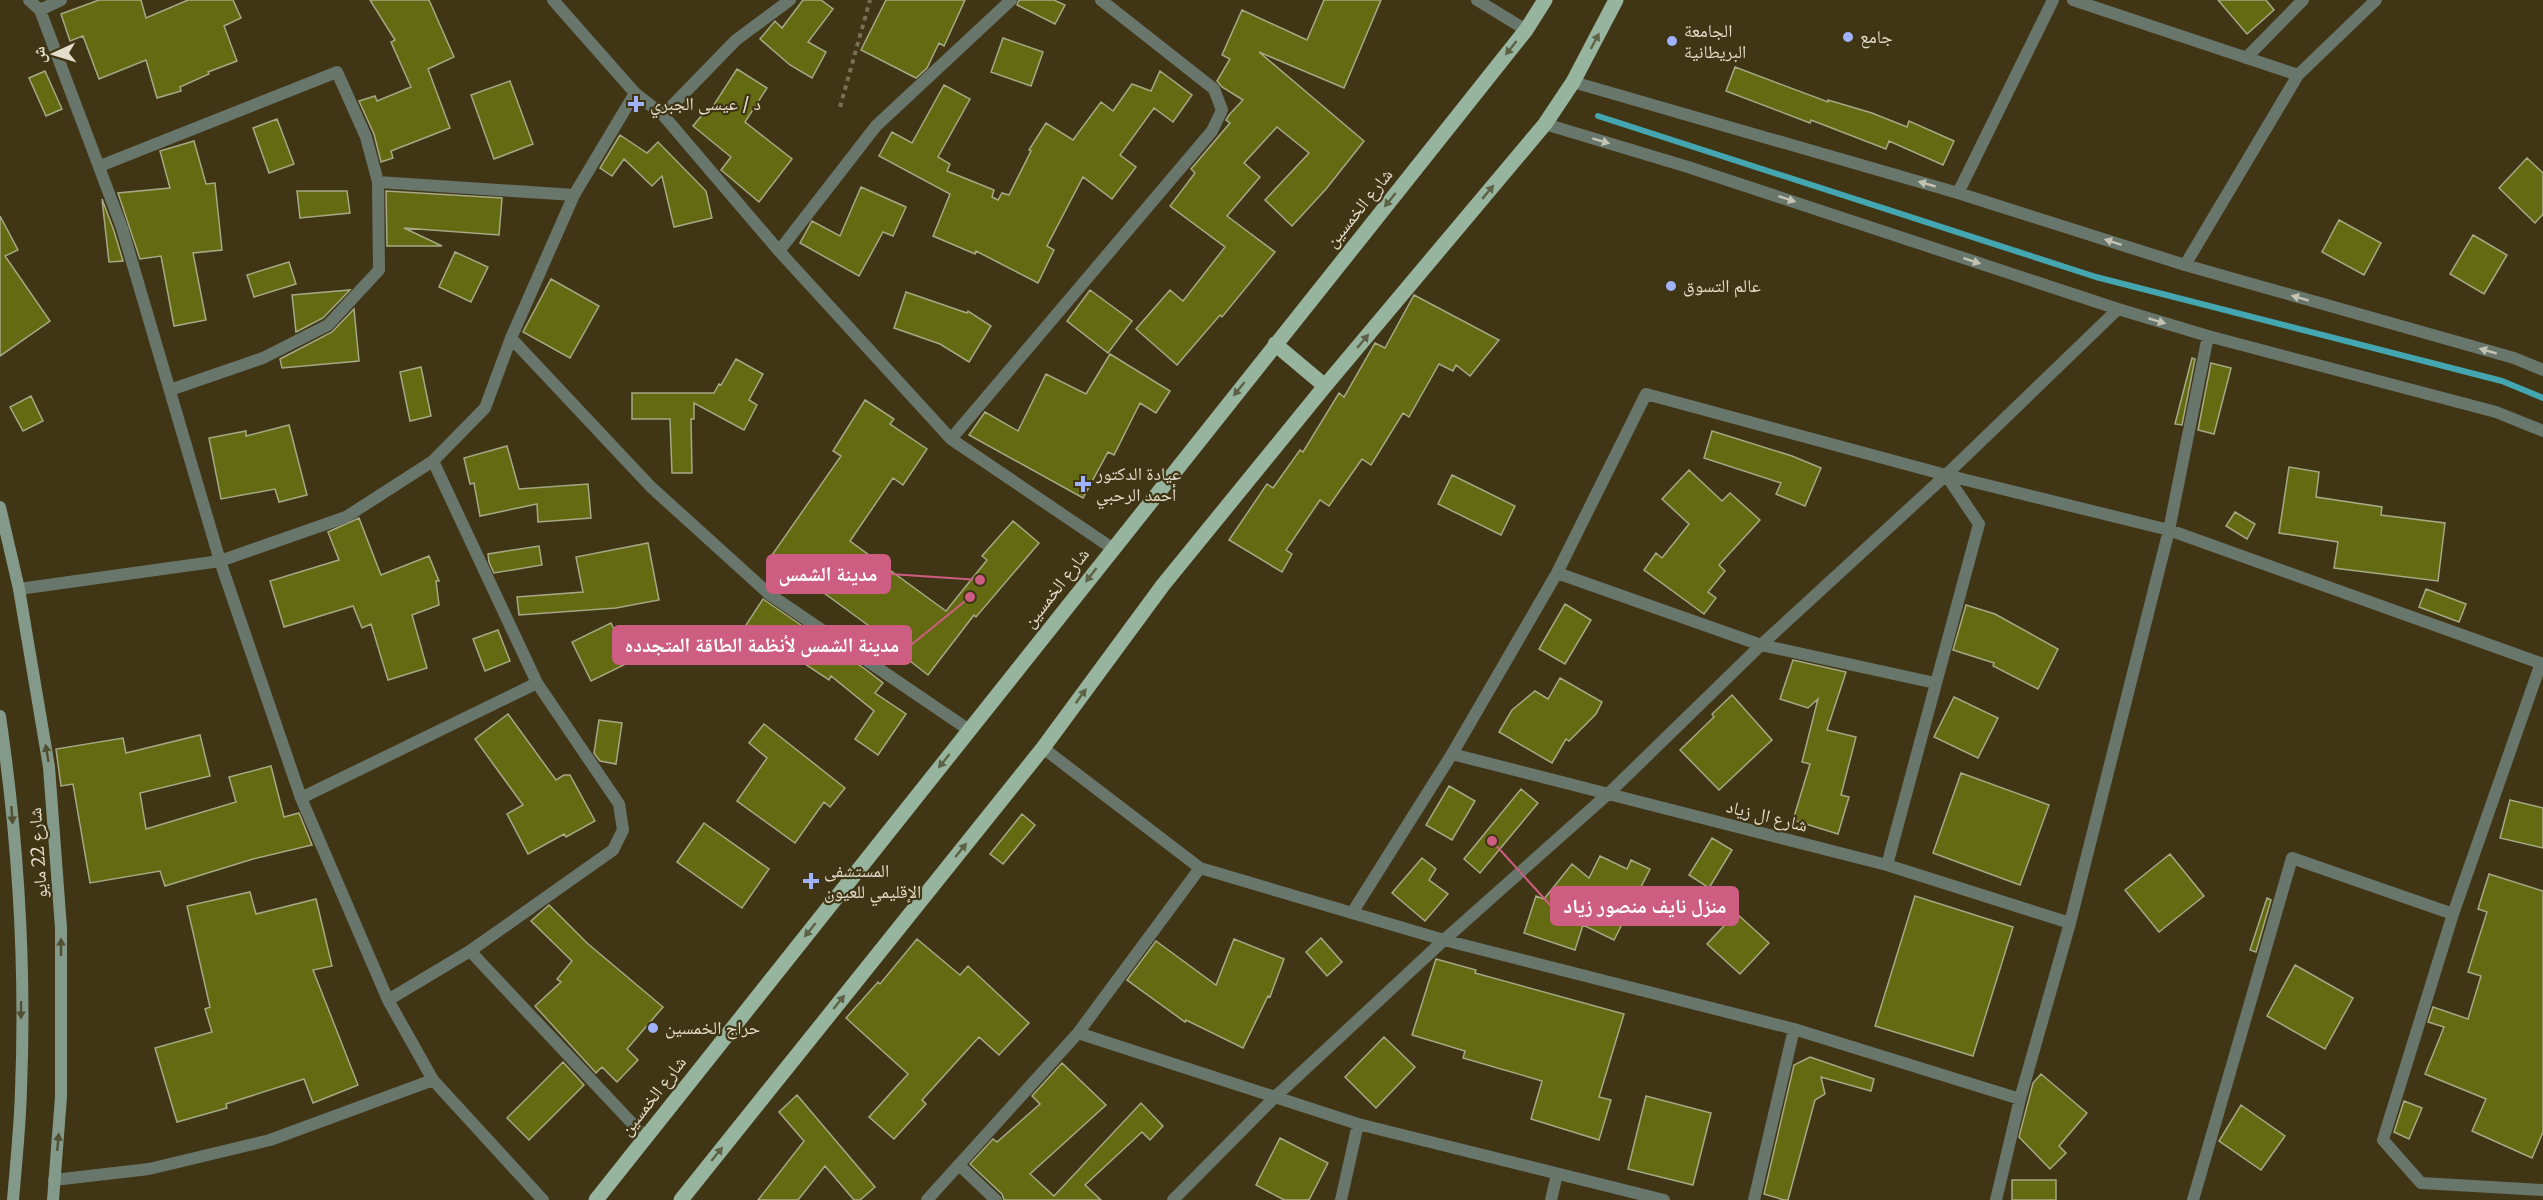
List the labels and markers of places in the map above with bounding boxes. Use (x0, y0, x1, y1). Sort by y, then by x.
place label: الجامعة البريطانية (1684, 19, 1746, 63)
place label: جامع (1860, 25, 1893, 49)
marker: جامع (1841, 30, 1855, 44)
marker: الجامعة البريطانية (1665, 34, 1679, 48)
place label: د / عيسى الجبري (650, 92, 761, 119)
marker: د / عيسى الجبري (627, 95, 645, 113)
place label: عالم التسوق (1683, 274, 1761, 298)
marker: عالم التسوق (1664, 279, 1678, 293)
place label: عيادة الدكتور أحمد الرحبي (1095, 462, 1181, 510)
marker: عيادة الدكتور أحمد الرحبي (1074, 475, 1092, 493)
callout: مدينة الشمس (767, 555, 890, 593)
callout: مدينة الشمس لأنظمة الطاقة المتجدده (613, 626, 911, 664)
place label: المستشفى الإقليمي للعيون (824, 859, 921, 907)
marker: المستشفى الإقليمي للعيون (802, 872, 820, 890)
callout: منزل نايف منصور زياد (1551, 887, 1738, 925)
place label: حراج الخمسين (665, 1016, 760, 1040)
marker: حراج الخمسين (646, 1021, 660, 1035)

